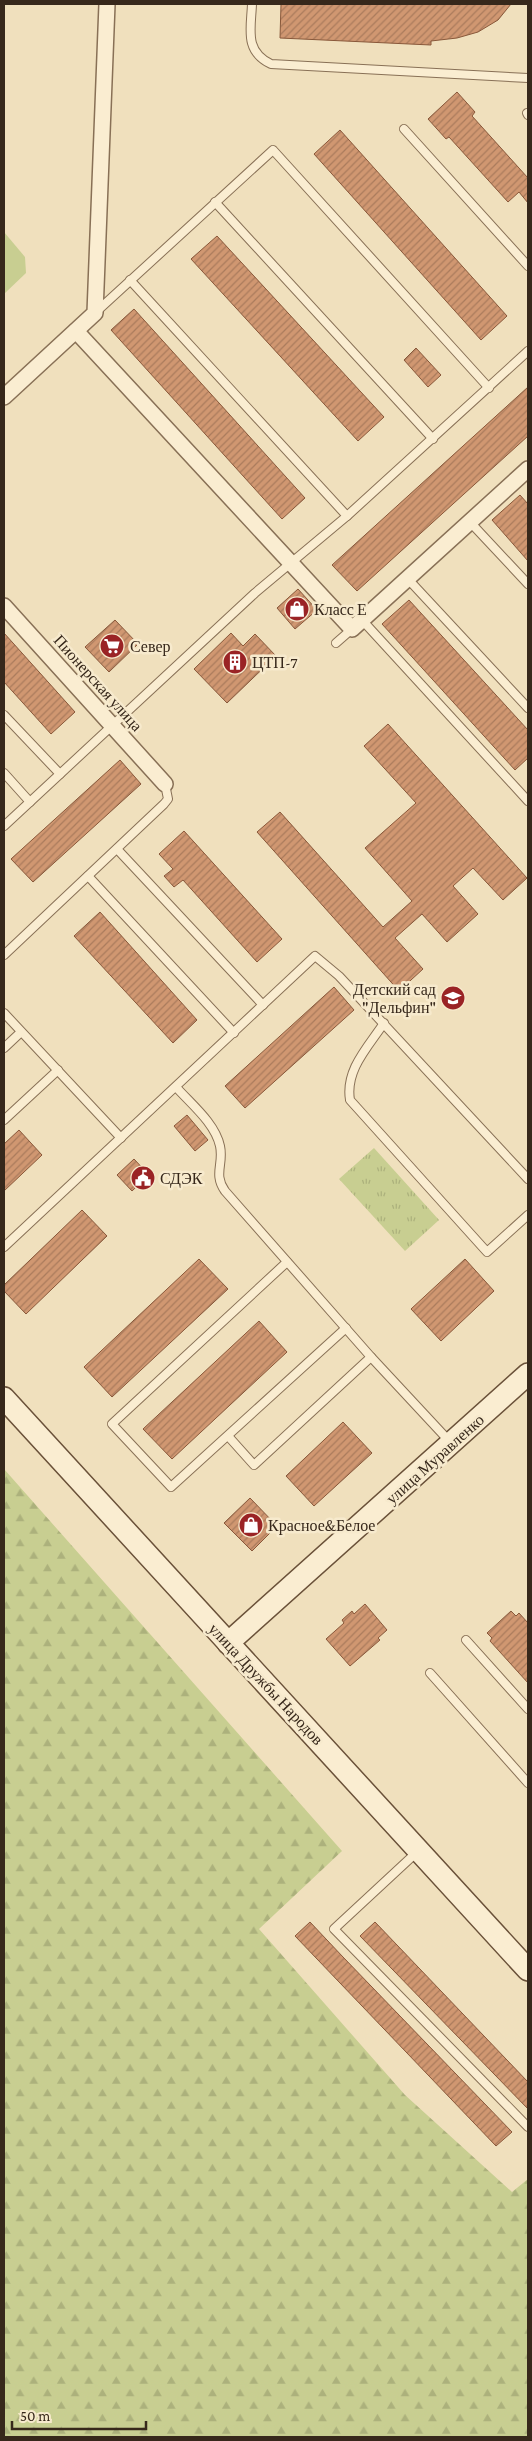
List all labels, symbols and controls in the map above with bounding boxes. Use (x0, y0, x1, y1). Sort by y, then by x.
shop icon: Класс Е (284, 596, 310, 622)
place label: Класс Е (314, 601, 367, 618)
street label: Пионерская улица (50, 631, 146, 735)
supermarket icon: Север (99, 633, 125, 659)
place label: Север (130, 638, 171, 656)
building icon: ЦТП-7 (222, 649, 248, 675)
place label: ЦТП-7 (252, 654, 298, 672)
place label: Детский сад "Дельфин" (353, 981, 436, 1017)
school or university icon: Детский сад "Дельфин" (440, 985, 466, 1011)
public building icon: СДЭК (130, 1165, 156, 1191)
place label: СДЭК (160, 1170, 203, 1188)
street label: улица Муравленко (383, 1411, 488, 1508)
shop icon: Красное&Белое (238, 1512, 264, 1538)
place label: Красное&Белое (268, 1517, 375, 1535)
street label: улица Дружбы Народов (205, 1620, 327, 1749)
scale bar (12, 2398, 146, 2430)
text: 50 m (20, 2408, 50, 2424)

